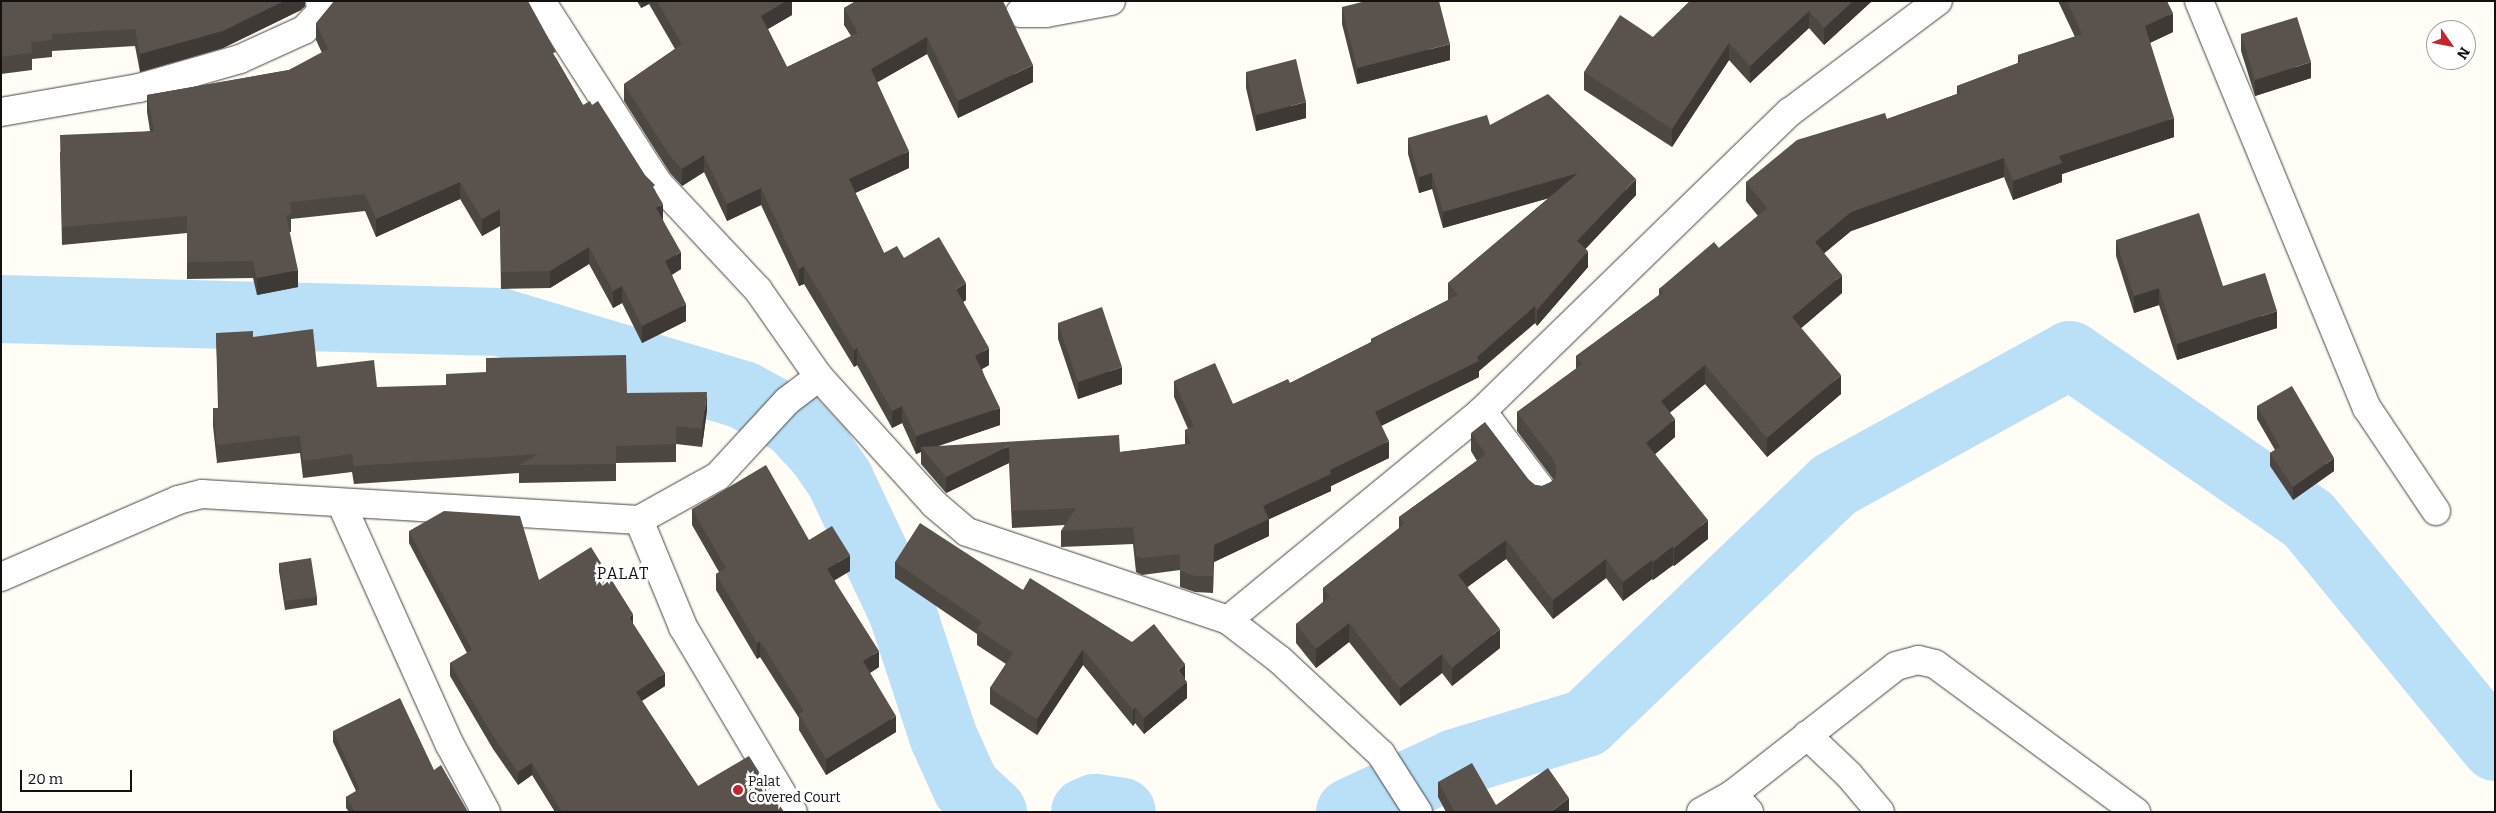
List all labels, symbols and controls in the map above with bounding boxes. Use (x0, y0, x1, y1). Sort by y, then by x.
north arrow (2426, 20, 2476, 70)
text: N (2453, 44, 2473, 62)
district label: PALAT (596, 564, 650, 584)
scale bar (22, 760, 135, 792)
text: 20 m (28, 770, 63, 788)
place label: Palat Covered Court (748, 774, 840, 806)
marker: Palat Covered Court (732, 784, 744, 796)

